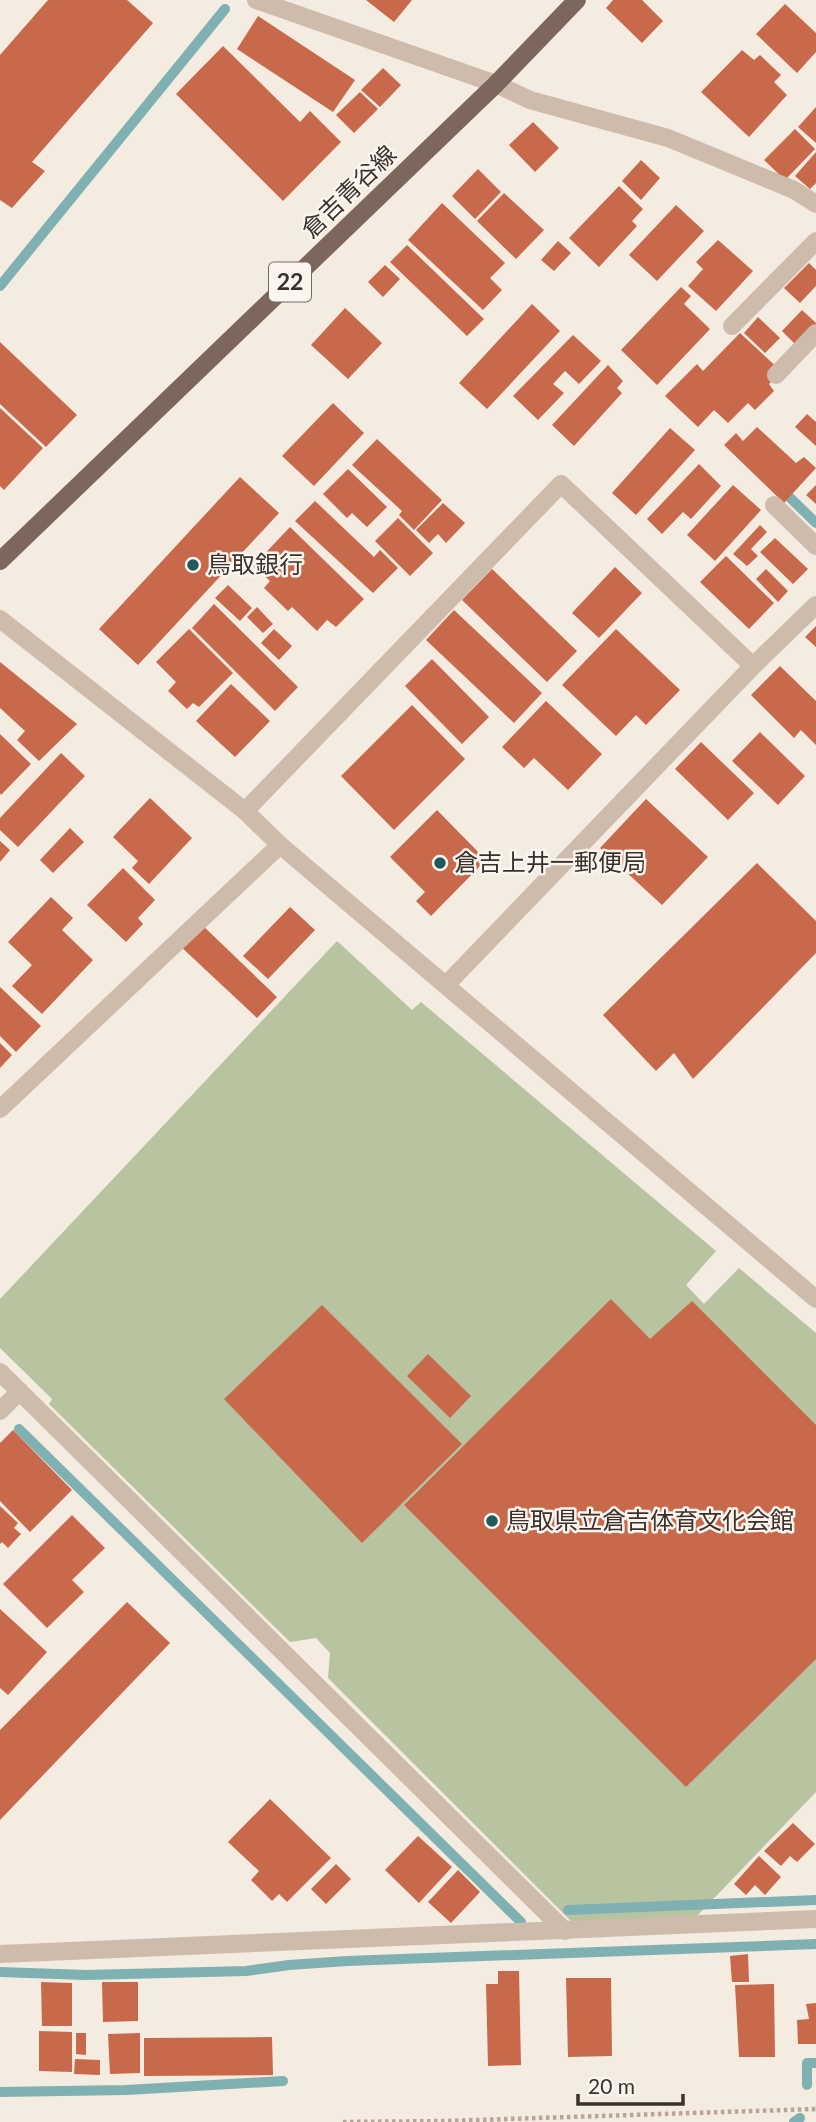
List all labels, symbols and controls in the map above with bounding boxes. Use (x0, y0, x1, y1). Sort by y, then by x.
street label: 倉吉青谷線 (295, 139, 401, 243)
road number: 22 (269, 262, 311, 302)
place label: 鳥取銀行 (207, 549, 303, 578)
marker: 鳥取銀行 (185, 557, 201, 573)
place label: 倉吉上井一郵便局 (454, 847, 646, 876)
marker: 倉吉上井一郵便局 (432, 855, 448, 871)
place label: 鳥取県立倉吉体育文化会館 (506, 1505, 794, 1534)
marker: 鳥取県立倉吉体育文化会館 (484, 1513, 500, 1529)
scale bar (578, 2062, 683, 2106)
text: 20 m (588, 2073, 635, 2098)

